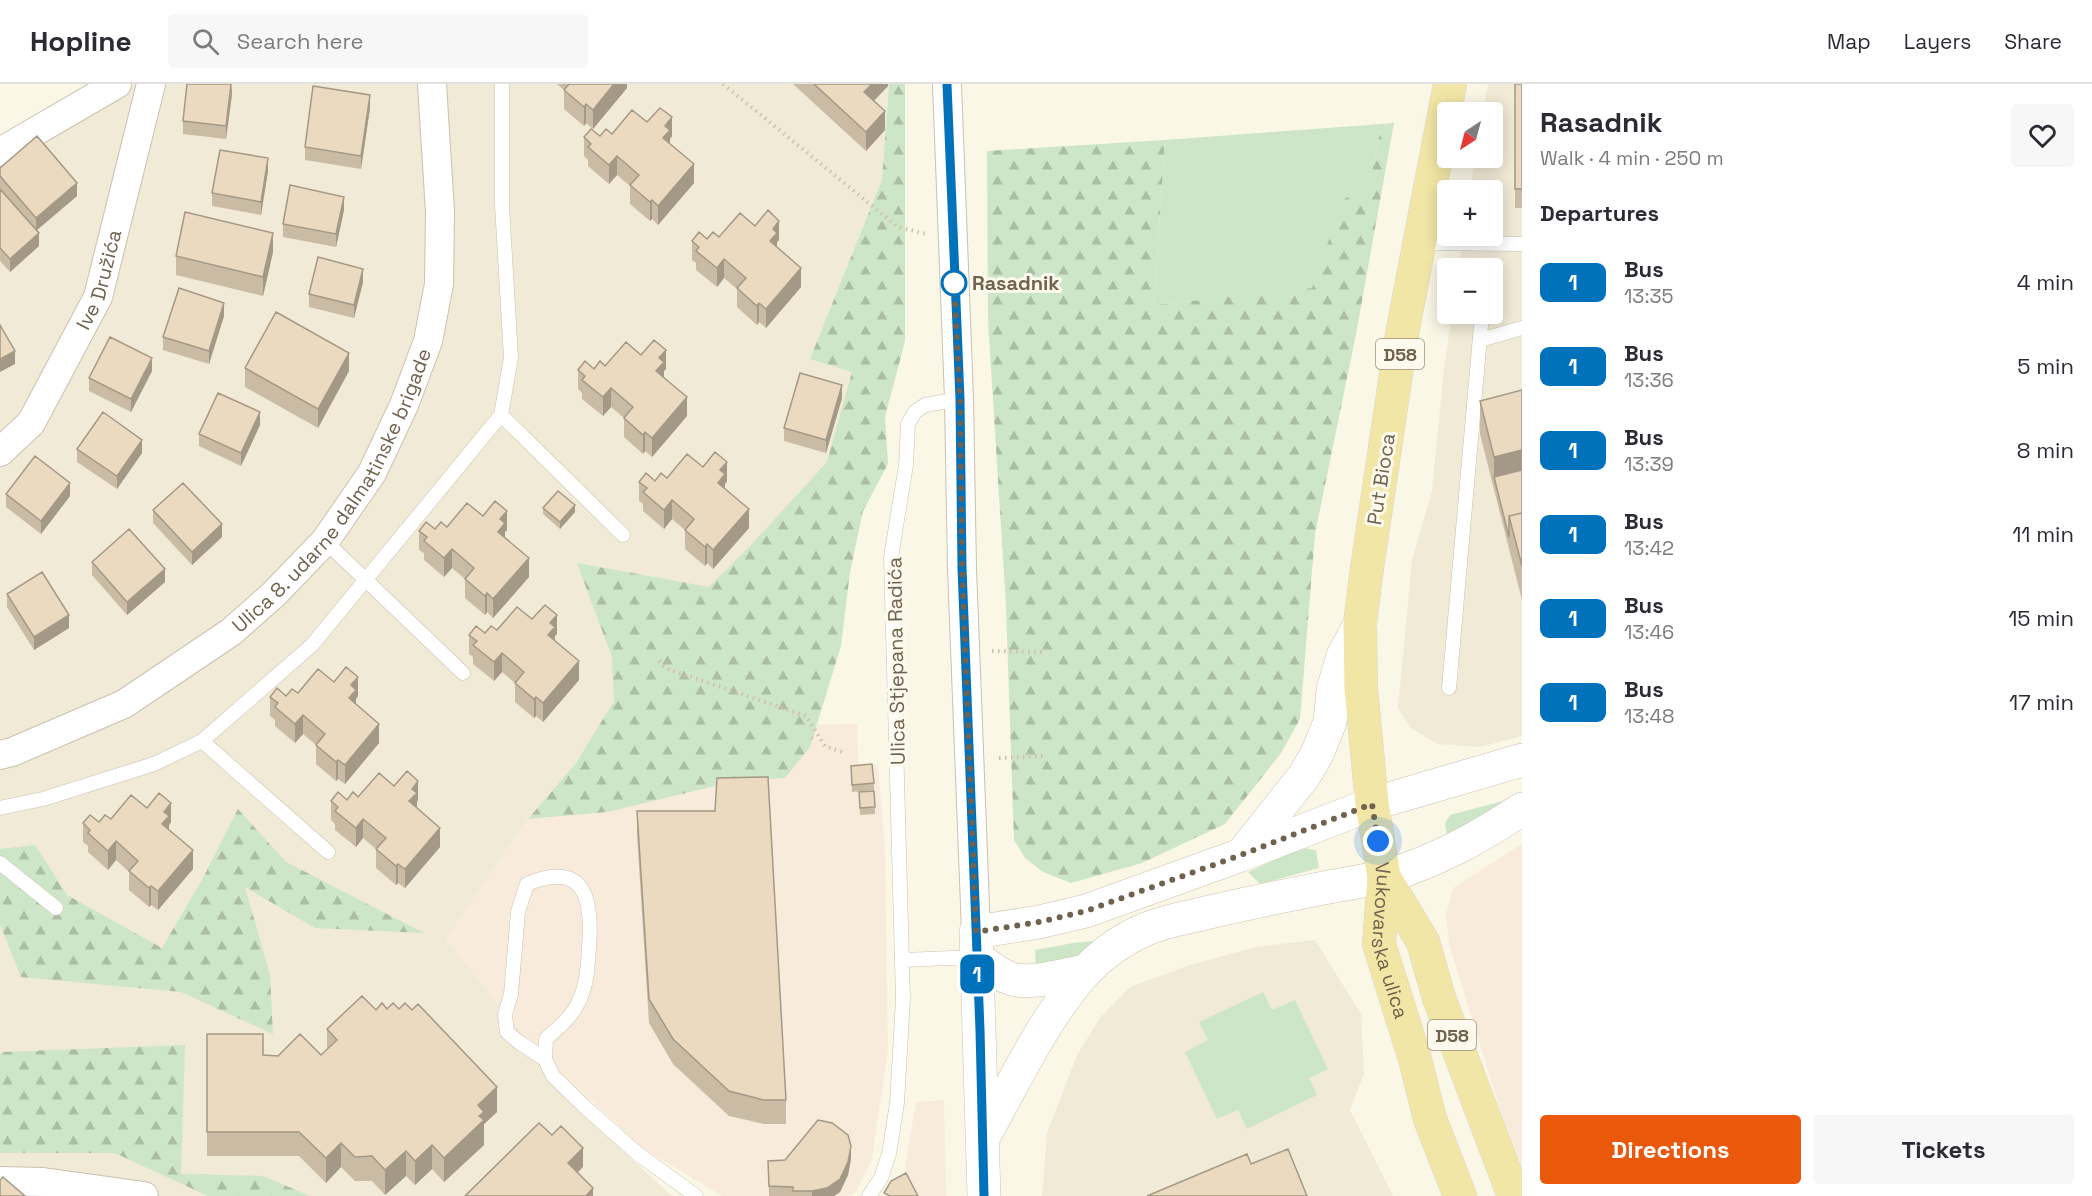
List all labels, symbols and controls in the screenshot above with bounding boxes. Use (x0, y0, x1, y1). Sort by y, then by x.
search box (168, 14, 588, 68)
text: Hopline (30, 23, 132, 59)
icon: search (189, 25, 222, 58)
text: Search here (237, 27, 363, 55)
text: Map (1827, 28, 1871, 55)
text: Layers (1904, 28, 1971, 55)
text: Share (2004, 28, 2062, 55)
north arrow (1437, 102, 1503, 168)
map controls (1437, 102, 1503, 324)
text: Rasadnik (1540, 104, 1663, 140)
button: heart (2011, 104, 2074, 167)
text: Walk · 4 min · 250 m (1540, 145, 1724, 171)
button: + (1437, 180, 1503, 246)
text: Departures (1540, 199, 1659, 227)
street label: Ive Družića (70, 227, 127, 334)
text: Bus (1624, 255, 1664, 283)
button: − (1437, 258, 1503, 324)
text: 4 min (2017, 268, 2074, 296)
text: 1 (1568, 269, 1578, 296)
marker: Rasadnik (941, 270, 967, 296)
place label: Rasadnik (972, 270, 1060, 296)
text: 13:35 (1624, 283, 1674, 309)
road number: D58 (1376, 339, 1424, 369)
text: Bus (1624, 339, 1664, 367)
street label: Ulica 8. udarne dalmatinske brigade (226, 345, 437, 638)
text: 5 min (2017, 352, 2074, 380)
text: 1 (1568, 353, 1578, 380)
text: 13:36 (1624, 367, 1674, 393)
text: Bus (1624, 423, 1664, 451)
street label: Put Bioca (1361, 431, 1401, 527)
text: 8 min (2017, 436, 2074, 464)
text: 1 (1568, 437, 1578, 464)
text: 13:39 (1624, 451, 1674, 477)
text: Bus (1624, 507, 1664, 535)
text: 11 min (2012, 520, 2074, 548)
text: 1 (1568, 521, 1578, 548)
text: 13:42 (1624, 535, 1674, 561)
street label: Ulica Stjepana Radića (881, 557, 911, 765)
text: Bus (1624, 591, 1664, 619)
text: 15 min (2008, 604, 2074, 632)
text: 1 (1568, 605, 1578, 632)
text: 13:46 (1624, 619, 1674, 645)
text: Bus (1624, 675, 1664, 703)
text: 17 min (2009, 688, 2074, 716)
text: 1 (1568, 689, 1578, 716)
text: 13:48 (1624, 703, 1674, 729)
your location (1363, 826, 1393, 856)
street label: Vukovarska ulica (1366, 860, 1415, 1022)
line badge: 1 (958, 954, 996, 994)
text: 1 (972, 961, 982, 988)
road number: D58 (1428, 1020, 1476, 1050)
button: Directions (1540, 1115, 1801, 1184)
button: Tickets (1813, 1115, 2074, 1184)

